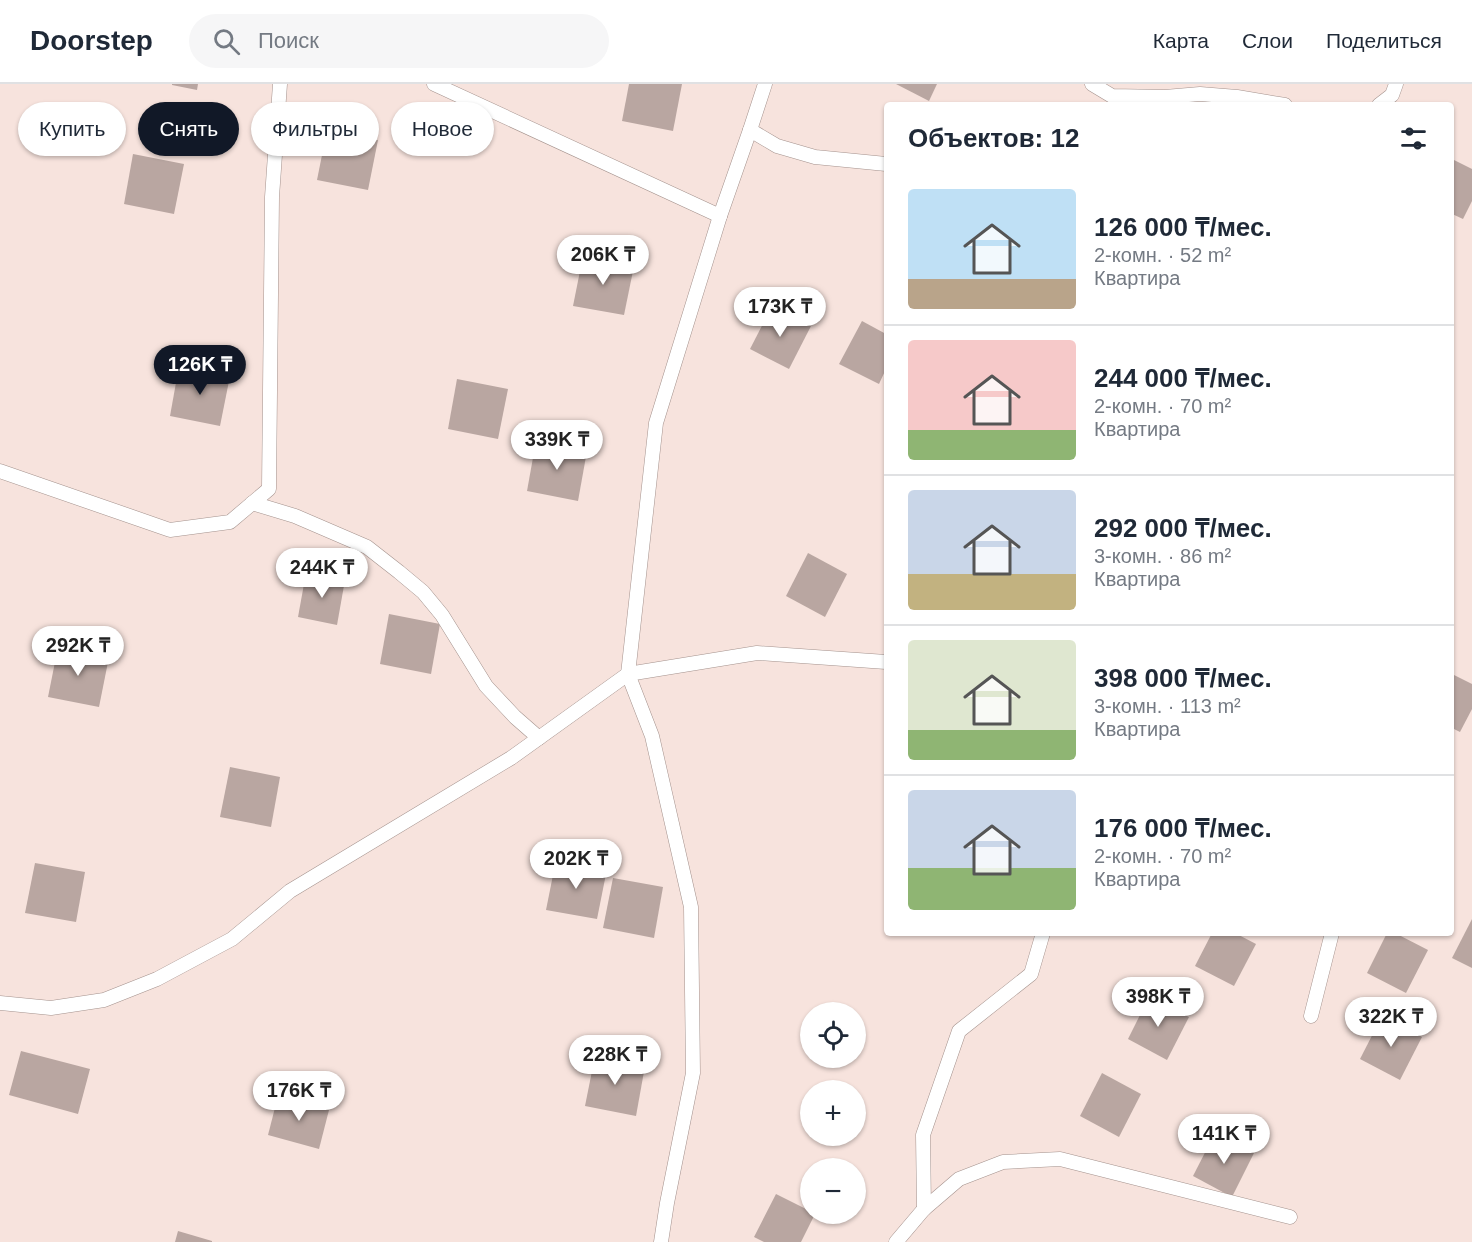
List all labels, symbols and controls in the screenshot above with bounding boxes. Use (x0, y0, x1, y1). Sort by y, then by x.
search box (189, 14, 609, 68)
text: Doorstep (30, 25, 153, 56)
icon: search (210, 25, 243, 58)
text: Поиск (258, 28, 319, 53)
text: Карта (1153, 29, 1209, 52)
text: Слои (1242, 29, 1293, 52)
text: Поделиться (1326, 29, 1442, 52)
chip: Купить (18, 102, 126, 156)
chip: Снять (138, 102, 239, 156)
chip: Фильтры (251, 102, 379, 156)
chip: Новое (391, 102, 494, 156)
icon: filters (1397, 122, 1430, 155)
text: Объектов: 12 (908, 123, 1079, 153)
text: 126 000 ₸/мес. (1094, 212, 1272, 242)
icon: home (956, 213, 1028, 285)
pin: 206K ₸ (554, 235, 652, 286)
text: 206K ₸ (571, 243, 635, 265)
text: 2-комн. · 52 m² (1094, 244, 1231, 266)
text: Квартира (1094, 267, 1180, 289)
pin: 173K ₸ (731, 287, 829, 338)
text: 173K ₸ (748, 295, 812, 317)
pin: 126K ₸ (151, 345, 249, 396)
text: 126K ₸ (168, 353, 232, 375)
text: 244 000 ₸/мес. (1094, 363, 1272, 393)
icon: home (956, 364, 1028, 436)
text: 2-комн. · 70 m² (1094, 395, 1231, 417)
text: Квартира (1094, 418, 1180, 440)
pin: 339K ₸ (508, 420, 606, 471)
text: 339K ₸ (525, 428, 589, 450)
text: 292 000 ₸/мес. (1094, 513, 1272, 543)
icon: home (956, 514, 1028, 586)
text: 3-комн. · 86 m² (1094, 545, 1231, 567)
pin: 244K ₸ (273, 548, 371, 599)
text: 244K ₸ (290, 556, 354, 578)
text: Квартира (1094, 568, 1180, 590)
pin: 292K ₸ (29, 626, 127, 677)
text: 292K ₸ (46, 634, 110, 656)
text: 398 000 ₸/мес. (1094, 663, 1272, 693)
icon: home (956, 664, 1028, 736)
text: 3-комн. · 113 m² (1094, 695, 1241, 717)
text: Квартира (1094, 718, 1180, 740)
text: 176 000 ₸/мес. (1094, 813, 1272, 843)
icon: home (956, 814, 1028, 886)
pin: 202K ₸ (527, 839, 625, 890)
text: 2-комн. · 70 m² (1094, 845, 1231, 867)
text: 202K ₸ (544, 847, 608, 869)
text: Квартира (1094, 868, 1180, 890)
pin: 398K ₸ (1109, 977, 1207, 1028)
text: 398K ₸ (1126, 985, 1190, 1007)
pin: 322K ₸ (1342, 997, 1440, 1048)
map controls (800, 1002, 866, 1224)
button: locate (800, 1002, 866, 1068)
text: 322K ₸ (1359, 1005, 1423, 1027)
pin: 228K ₸ (566, 1035, 664, 1086)
text: 228K ₸ (583, 1043, 647, 1065)
pin: 176K ₸ (250, 1071, 348, 1122)
text: 176K ₸ (267, 1079, 331, 1101)
button: + (800, 1080, 866, 1146)
pin: 141K ₸ (1175, 1114, 1273, 1165)
text: 141K ₸ (1192, 1122, 1256, 1144)
button: − (800, 1158, 866, 1224)

